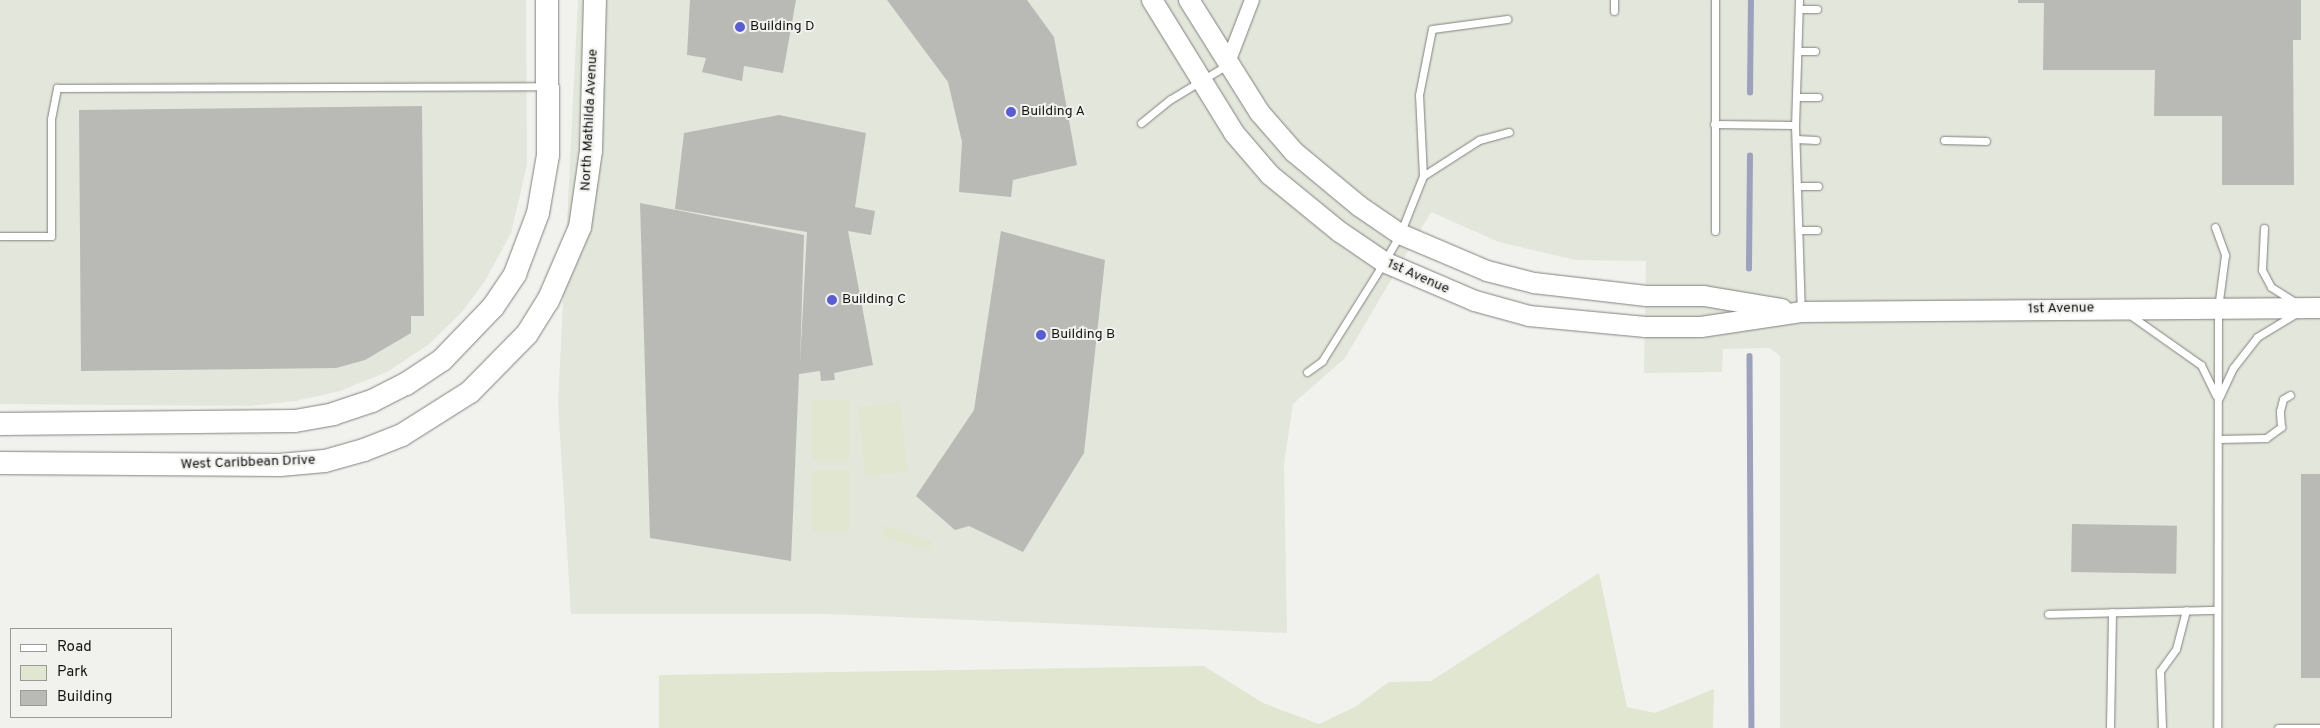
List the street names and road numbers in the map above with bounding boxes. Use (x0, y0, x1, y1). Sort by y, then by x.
street label: North Mathilda Avenue (578, 48, 602, 192)
street label: 1st Avenue (1384, 256, 1452, 298)
street label: 1st Avenue (2027, 300, 2095, 318)
street label: West Caribbean Drive (180, 452, 316, 474)

